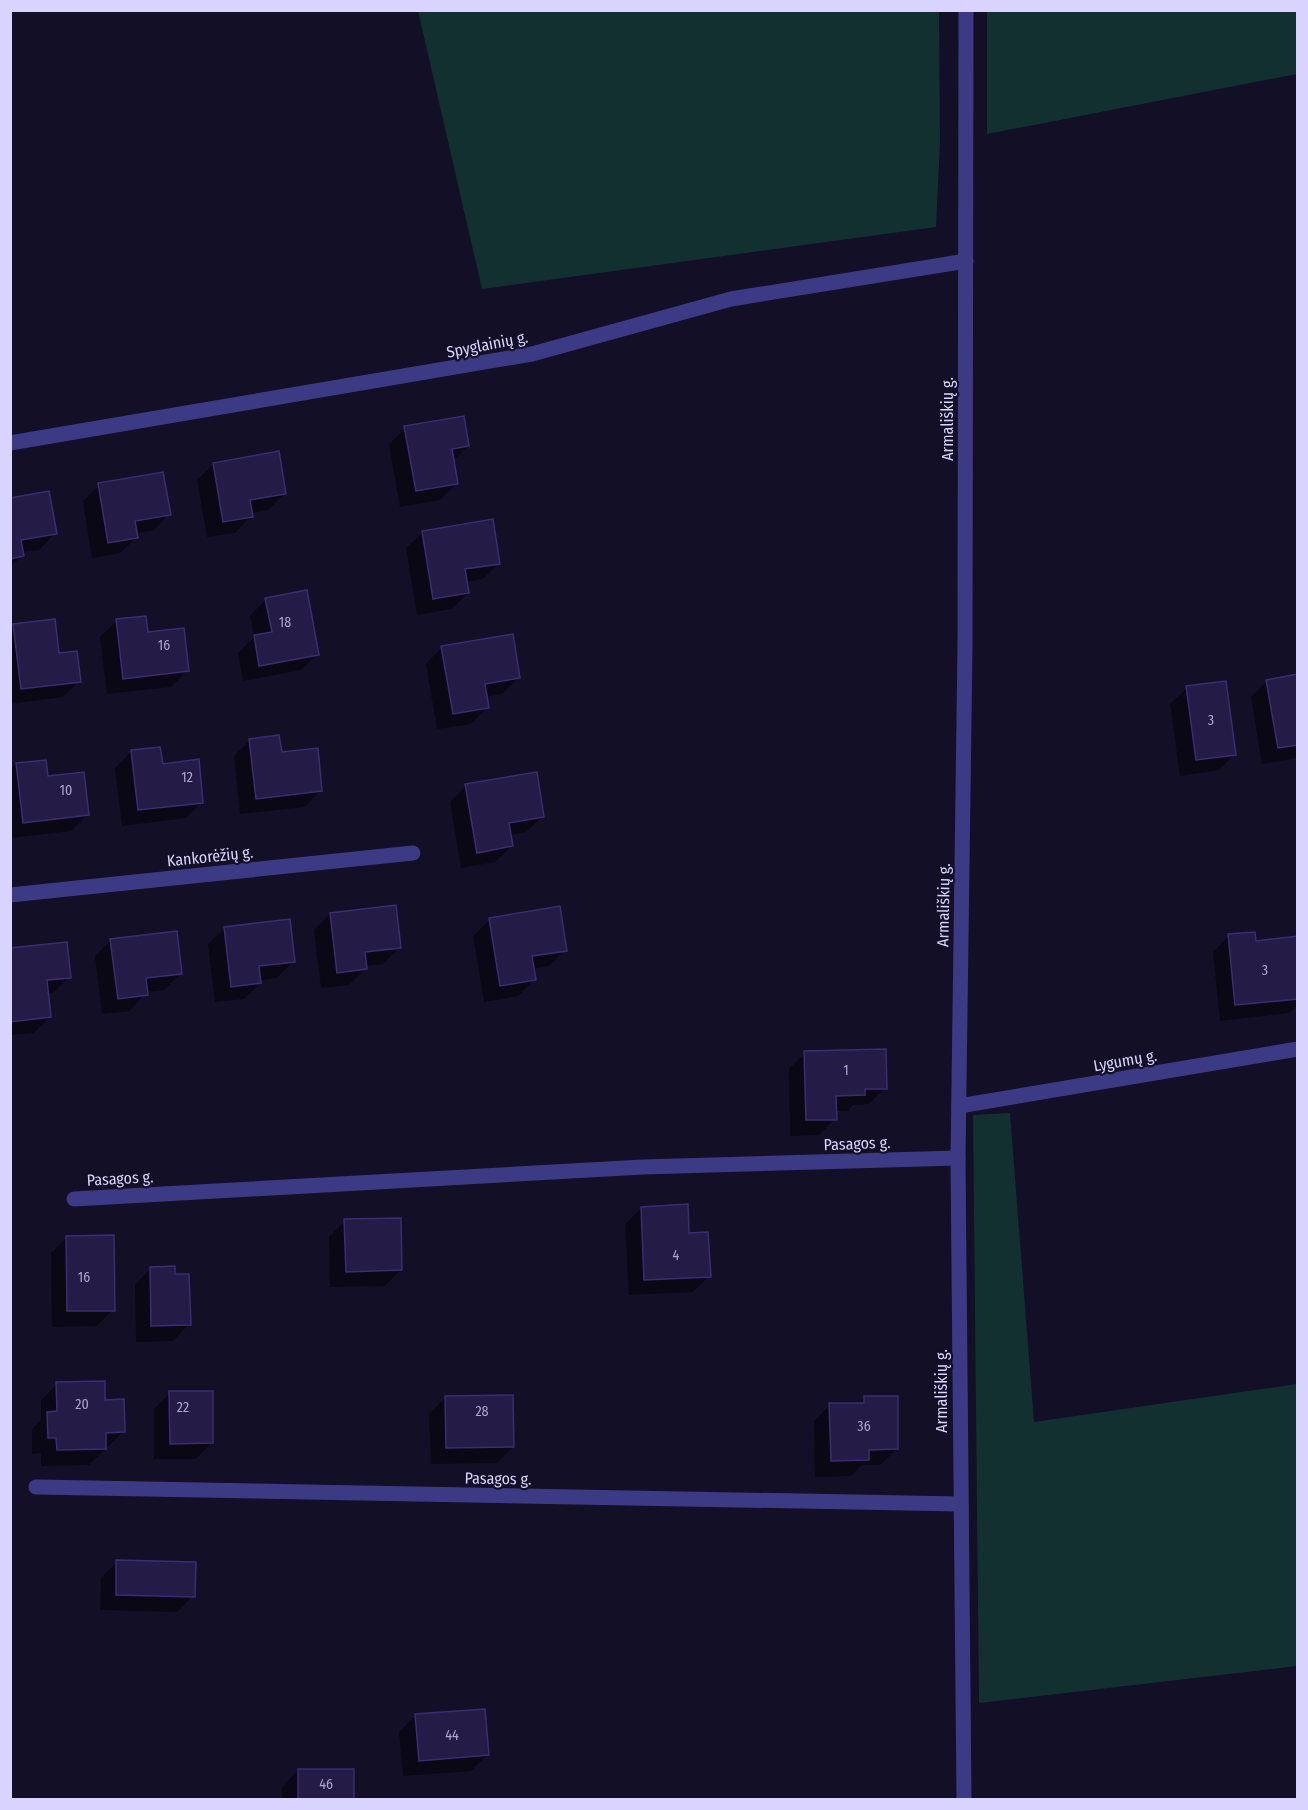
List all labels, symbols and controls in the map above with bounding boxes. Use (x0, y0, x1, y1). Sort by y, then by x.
street label: Spyglainių g. (445, 327, 529, 362)
street label: Armališkių g. (938, 377, 957, 461)
house number: 18 (279, 614, 291, 631)
house number: 16 (158, 637, 170, 654)
house number: 3 (1208, 712, 1214, 729)
house number: 12 (181, 769, 193, 786)
house number: 10 (60, 782, 72, 799)
street label: Kankorėžių g. (166, 843, 254, 870)
street label: Armališkių g. (933, 863, 954, 947)
house number: 3 (1262, 962, 1268, 979)
street label: Lygumų g. (1092, 1046, 1158, 1075)
house number: 1 (843, 1062, 849, 1079)
street label: Pasagos g. (823, 1133, 891, 1154)
street label: Pasagos g. (86, 1167, 154, 1190)
house number: 4 (673, 1247, 680, 1264)
house number: 16 (78, 1269, 90, 1286)
street label: Armališkių g. (932, 1349, 951, 1433)
house number: 20 (75, 1396, 89, 1413)
house number: 22 (177, 1399, 189, 1416)
house number: 28 (475, 1403, 489, 1420)
house number: 36 (857, 1418, 871, 1435)
street label: Pasagos g. (464, 1468, 532, 1489)
house number: 44 (445, 1727, 459, 1744)
house number: 46 (319, 1776, 333, 1793)

